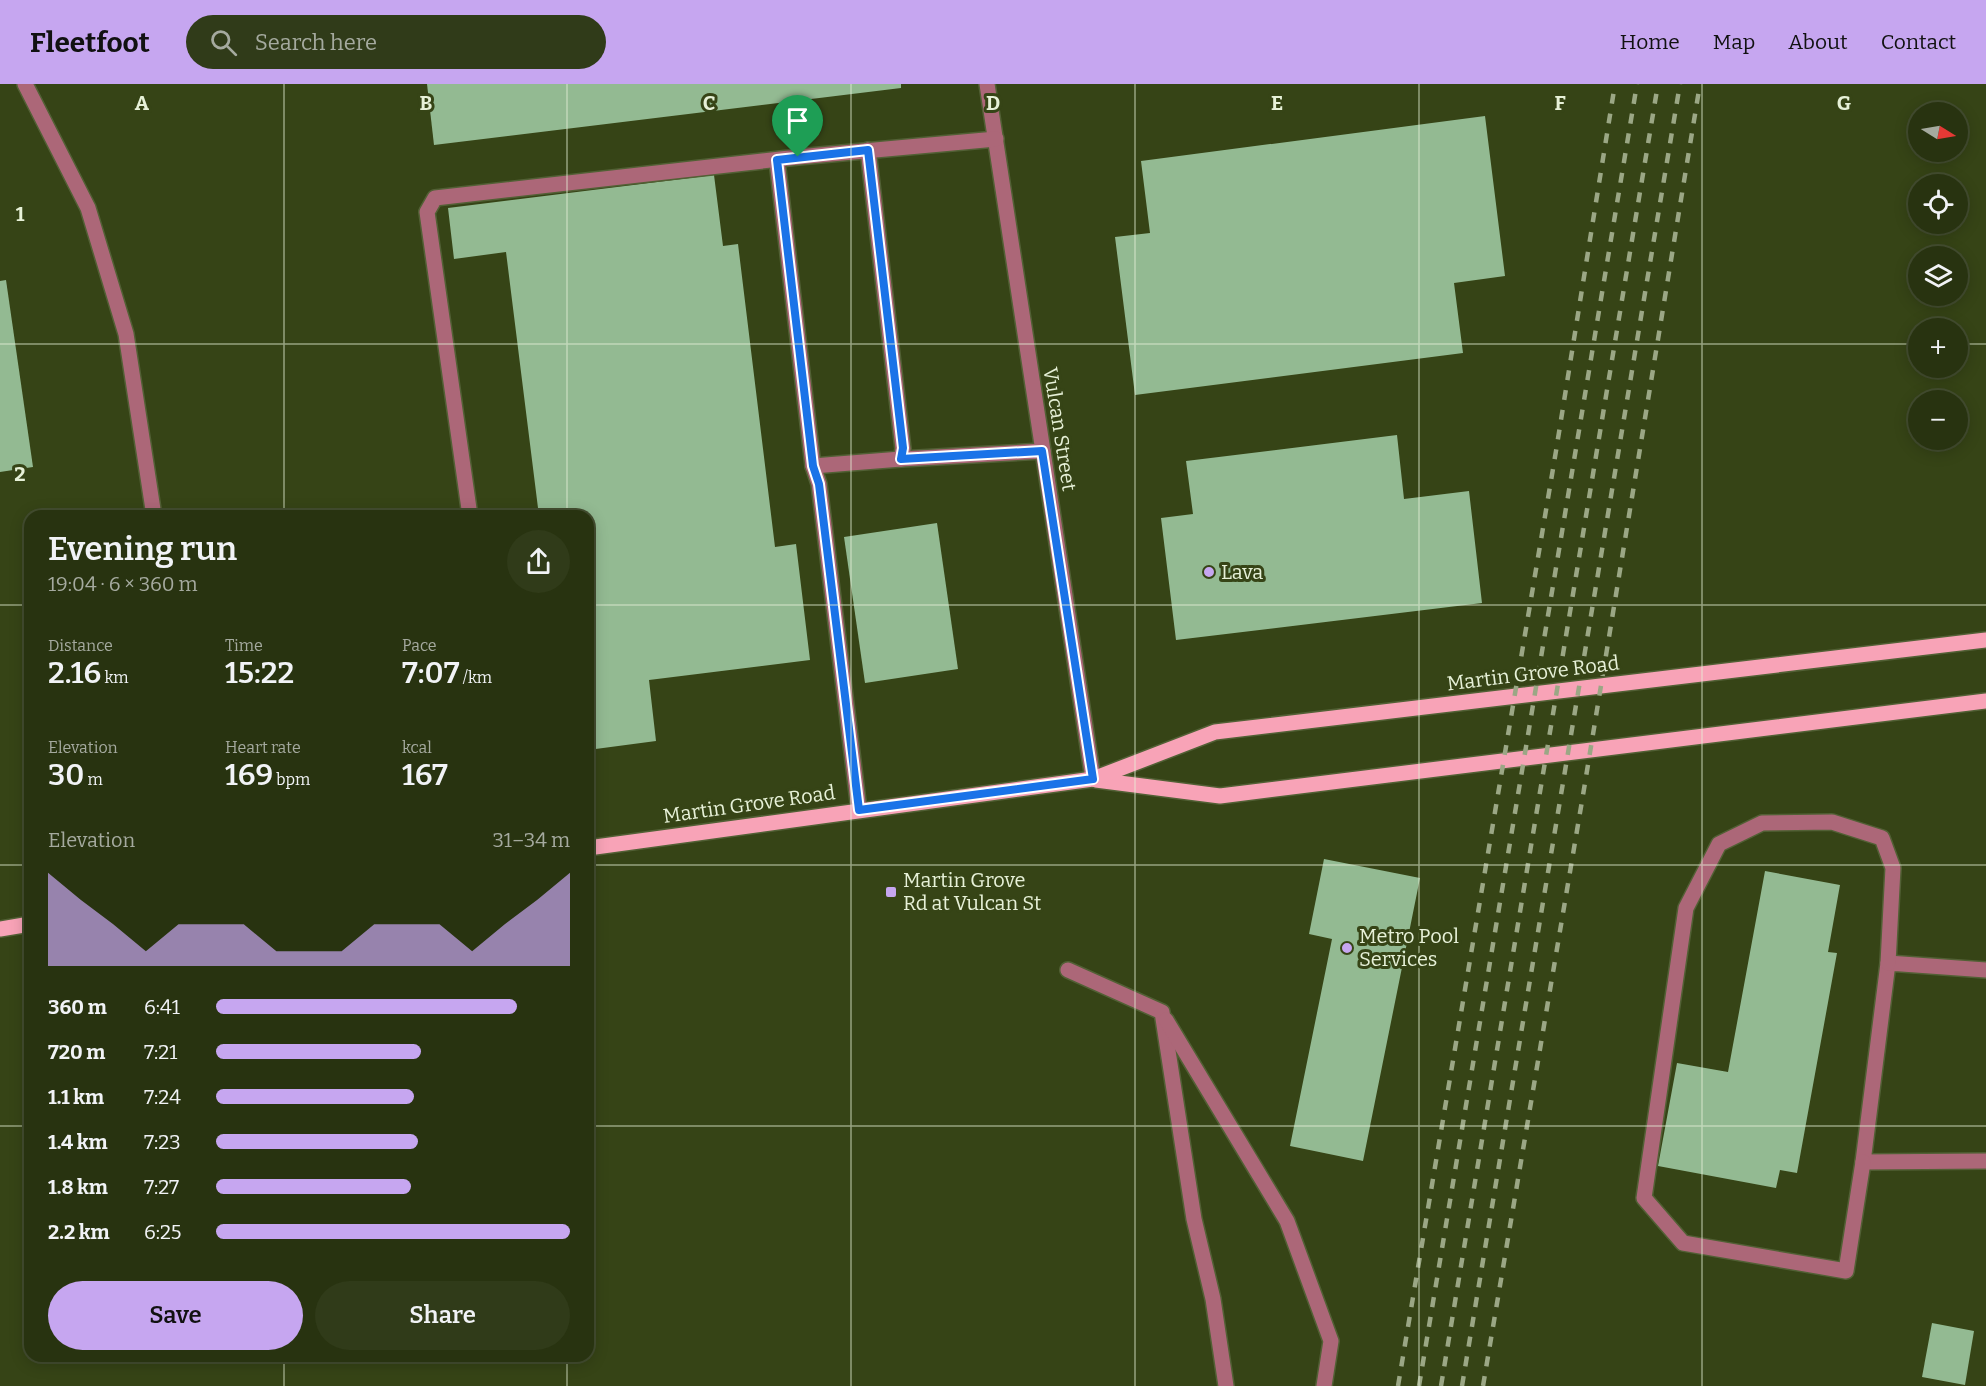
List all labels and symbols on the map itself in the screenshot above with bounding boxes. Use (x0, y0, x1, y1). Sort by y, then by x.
text: A (135, 91, 150, 115)
text: B (420, 91, 433, 115)
text: C (703, 91, 715, 115)
text: D (986, 91, 1000, 115)
text: E (1271, 91, 1283, 115)
text: F (1554, 91, 1566, 115)
text: G (1837, 91, 1851, 115)
pin (772, 95, 823, 157)
north arrow (1908, 102, 1968, 162)
text: 1 (16, 202, 25, 226)
street label: Vulcan Street (1038, 365, 1082, 493)
text: 2 (14, 462, 26, 486)
place label: Lava (1221, 560, 1263, 584)
marker: Lava (1202, 565, 1216, 579)
street label: Martin Grove Road (1445, 651, 1621, 695)
street label: Martin Grove Road (661, 780, 837, 828)
place label: Martin Grove Rd at Vulcan St (903, 868, 1041, 915)
marker: Martin Grove Rd at Vulcan St (884, 885, 898, 899)
place label: Metro Pool Services (1359, 924, 1459, 971)
marker: Metro Pool Services (1340, 941, 1354, 955)

